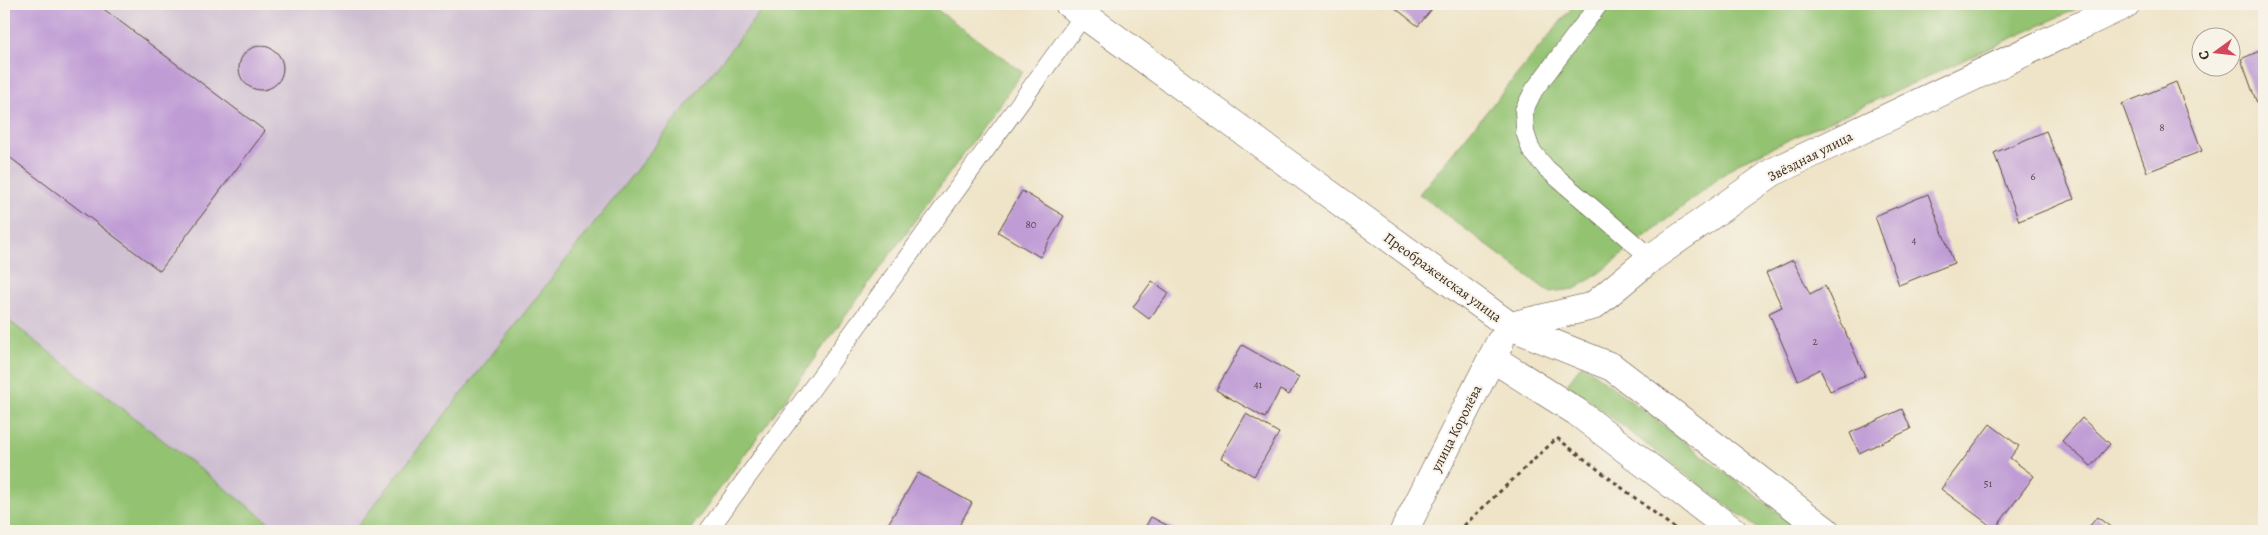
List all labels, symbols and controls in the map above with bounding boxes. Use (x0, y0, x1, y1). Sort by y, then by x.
north arrow (2190, 28, 2240, 78)
text: С (2194, 48, 2214, 62)
house number: 8 (2159, 120, 2165, 135)
street label: Звёздная улица (1764, 127, 1856, 186)
house number: 6 (2030, 169, 2036, 184)
house number: 80 (1025, 217, 1037, 232)
street label: Преображенская улица (1380, 228, 1506, 327)
house number: 4 (1912, 233, 1917, 248)
house number: 2 (1812, 334, 1818, 349)
house number: 41 (1254, 377, 1263, 392)
street label: улица Королёва (1426, 381, 1487, 476)
house number: 51 (1984, 476, 1992, 491)

